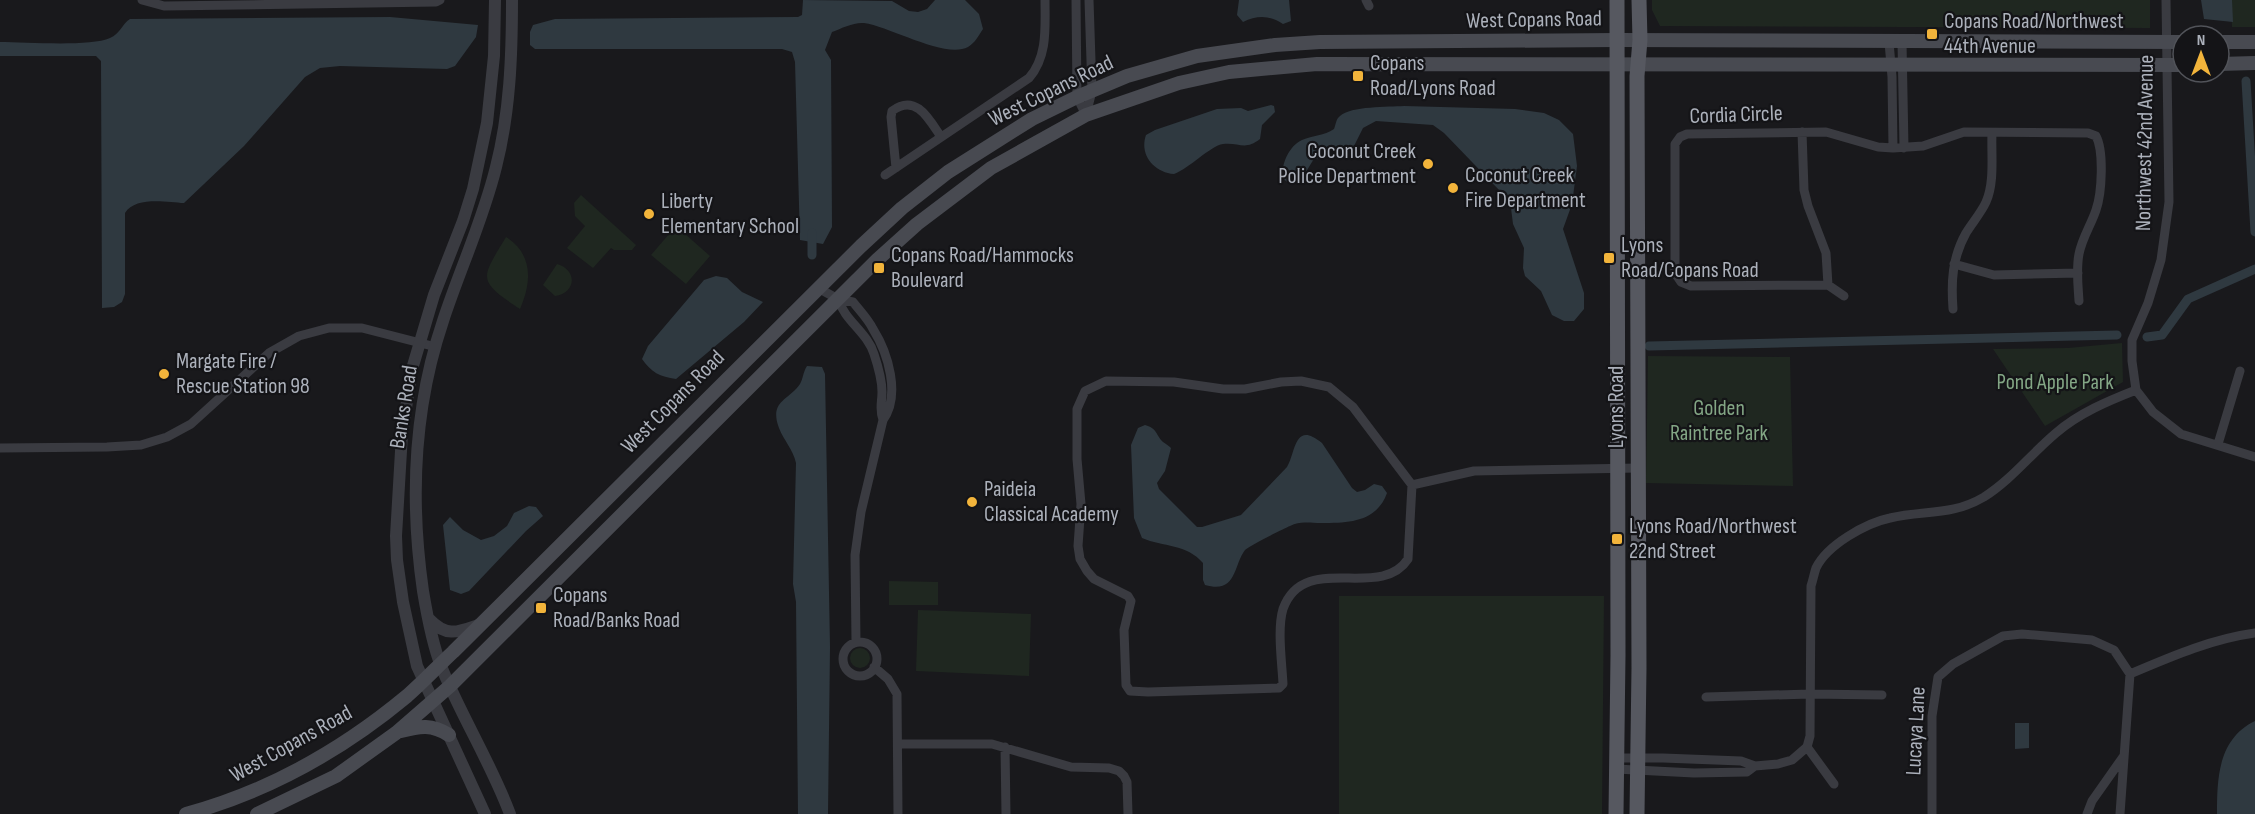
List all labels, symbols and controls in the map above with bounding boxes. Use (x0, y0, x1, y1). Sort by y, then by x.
street label: West Copans Road (1466, 5, 1602, 35)
place label: Copans Road/Northwest 44th Avenue (1944, 8, 2124, 60)
north arrow (2171, 24, 2231, 84)
marker: Copans Road/Northwest 44th Avenue (1925, 27, 1939, 41)
text: N (2197, 31, 2205, 50)
street label: West Copans Road (984, 49, 1118, 133)
place label: Copans Road/Lyons Road (1370, 50, 1496, 102)
street label: Northwest 42nd Avenue (2130, 55, 2160, 231)
marker: Copans Road/Lyons Road (1351, 69, 1365, 83)
street label: Cordia Circle (1689, 100, 1783, 130)
place label: Coconut Creek Police Department (1278, 138, 1417, 190)
marker: Coconut Creek Police Department (1421, 157, 1435, 171)
place label: Coconut Creek Fire Department (1465, 162, 1586, 214)
marker: Coconut Creek Fire Department (1446, 181, 1460, 195)
place label: Liberty Elementary School (661, 188, 799, 240)
marker: Liberty Elementary School (642, 207, 656, 221)
place label: Lyons Road/Copans Road (1621, 232, 1759, 284)
place label: Copans Road/Hammocks Boulevard (891, 242, 1074, 294)
marker: Lyons Road/Copans Road (1602, 251, 1616, 265)
marker: Copans Road/Hammocks Boulevard (872, 261, 886, 275)
street label: West Copans Road (616, 345, 730, 459)
place label: Margate Fire / Rescue Station 98 (176, 348, 310, 400)
street label: Banks Road (384, 363, 424, 451)
street label: Lyons Road (1603, 366, 1630, 448)
marker: Margate Fire / Rescue Station 98 (157, 367, 171, 381)
park label: Pond Apple Park (1996, 369, 2114, 396)
park label: Golden Raintree Park (1670, 395, 1769, 447)
place label: Paideia Classical Academy (984, 476, 1119, 528)
marker: Paideia Classical Academy (965, 495, 979, 509)
place label: Lyons Road/Northwest 22nd Street (1629, 513, 1797, 565)
marker: Lyons Road/Northwest 22nd Street (1610, 532, 1624, 546)
place label: Copans Road/Banks Road (553, 582, 680, 634)
marker: Copans Road/Banks Road (534, 601, 548, 615)
street label: Lucaya Lane (1900, 686, 1932, 776)
street label: West Copans Road (225, 699, 357, 789)

